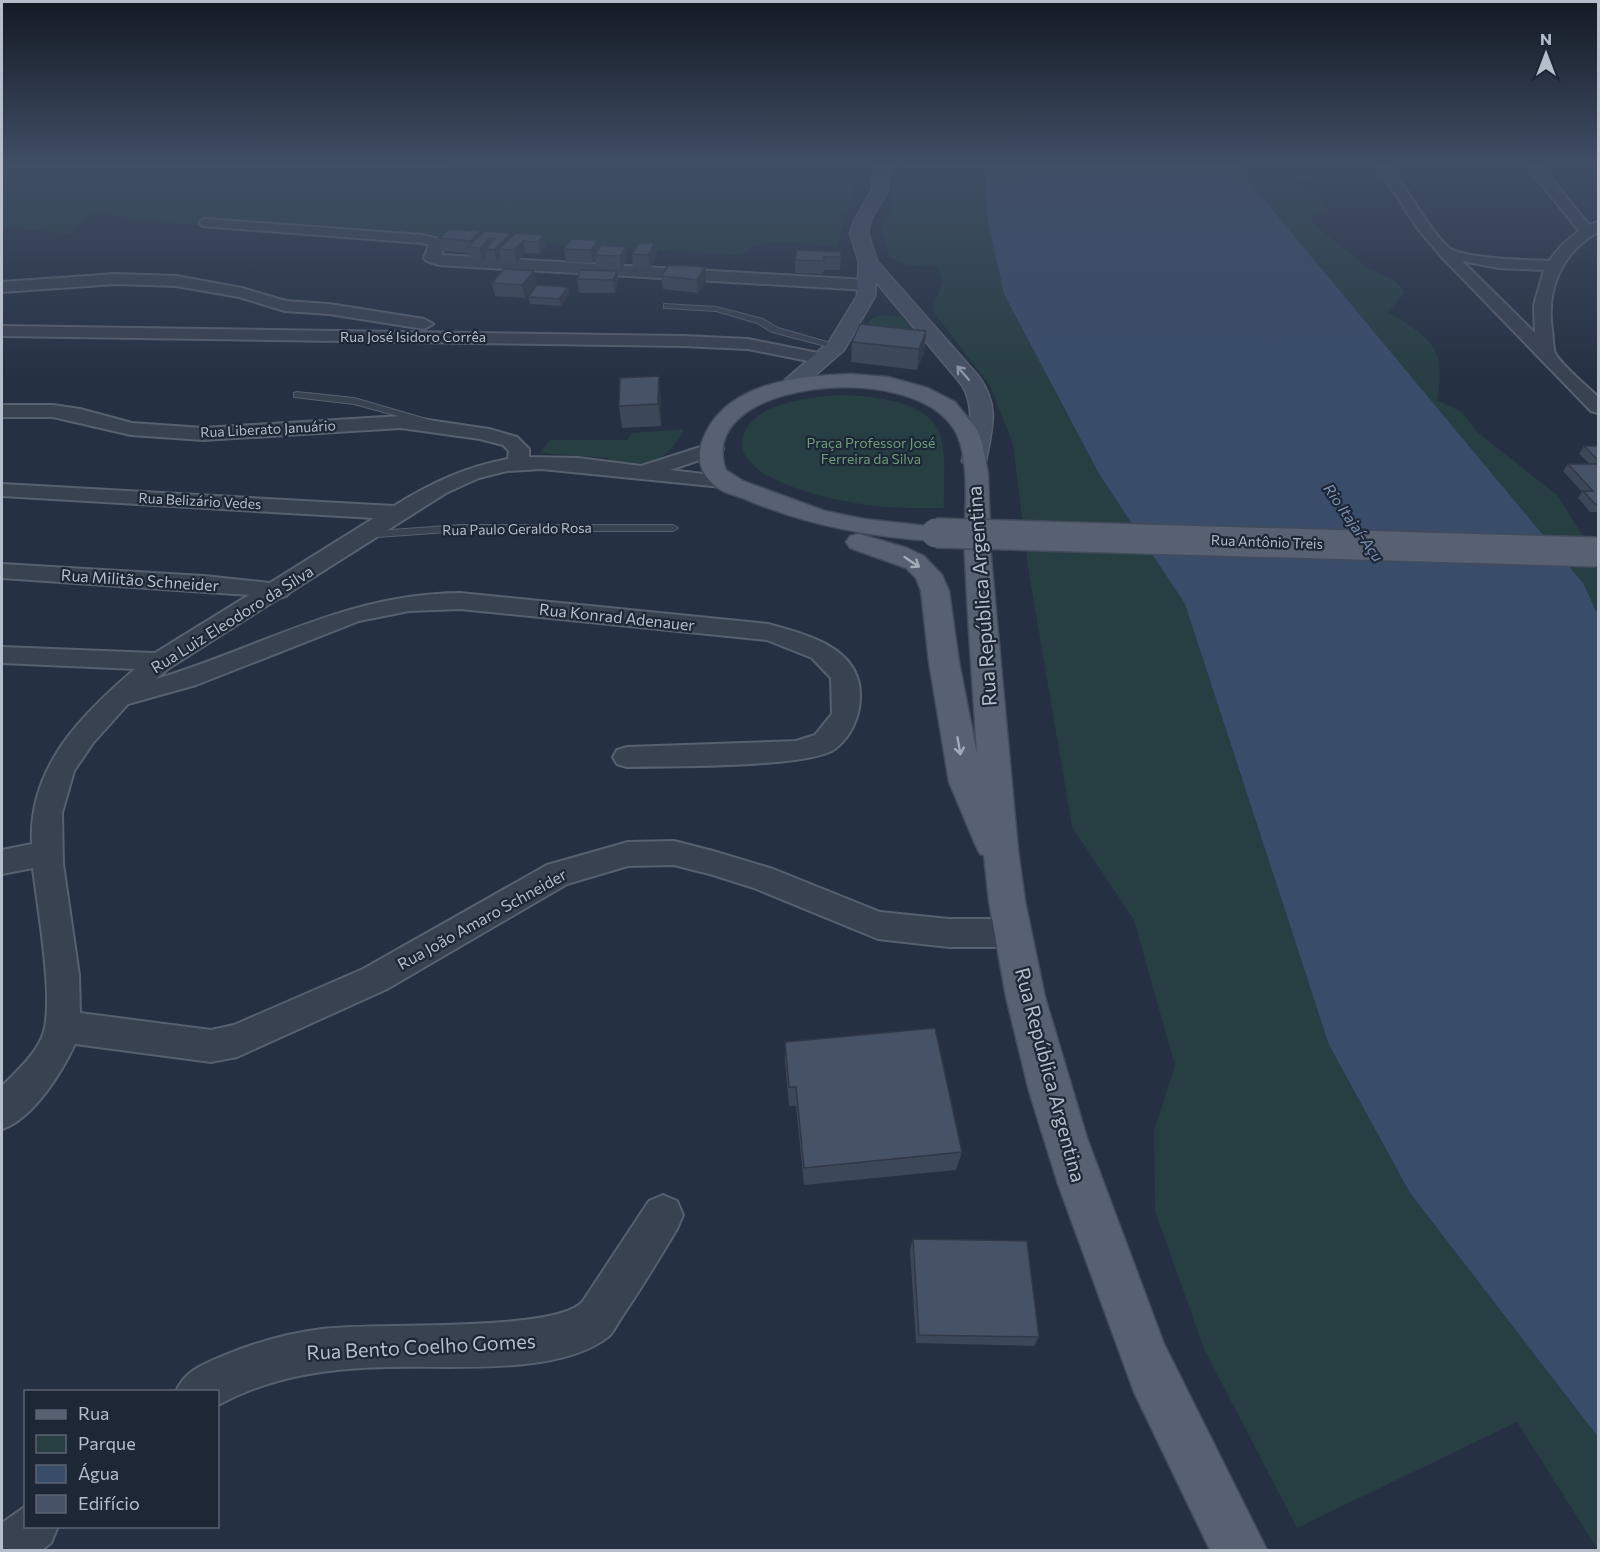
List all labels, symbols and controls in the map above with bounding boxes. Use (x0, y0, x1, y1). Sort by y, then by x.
north arrow (1516, 24, 1576, 84)
text: N (1540, 29, 1552, 48)
street label: Rua José Isidoro Corrêa (340, 328, 486, 345)
one-way arrow (957, 365, 970, 381)
street label: Rua Liberato Januário (200, 416, 336, 441)
park label: Praça Professor José Ferreira da Silva (807, 434, 935, 467)
water label: Rio Itajaí-Açu (1320, 480, 1388, 565)
street label: Rua República Argentina (961, 485, 1001, 707)
street label: Rua Belizário Vedes (138, 489, 262, 512)
street label: Rua Paulo Geraldo Rosa (442, 519, 592, 538)
street label: Rua Antônio Treis (1211, 531, 1323, 552)
one-way arrow (903, 556, 919, 568)
street label: Rua Luiz Eleodoro da Silva (147, 561, 316, 676)
street label: Rua Militão Schneider (60, 565, 220, 595)
street label: Rua Konrad Adenauer (538, 599, 696, 634)
one-way arrow (954, 735, 965, 755)
street label: Rua João Amaro Schneider (394, 864, 570, 973)
street label: Rua República Argentina (1011, 965, 1091, 1185)
street label: Rua Bento Coelho Gomes (306, 1328, 536, 1364)
legend (24, 1390, 219, 1528)
text: Rua (78, 1402, 109, 1424)
text: Parque (78, 1432, 136, 1454)
text: Água (78, 1462, 119, 1484)
text: Edifício (78, 1492, 140, 1514)

